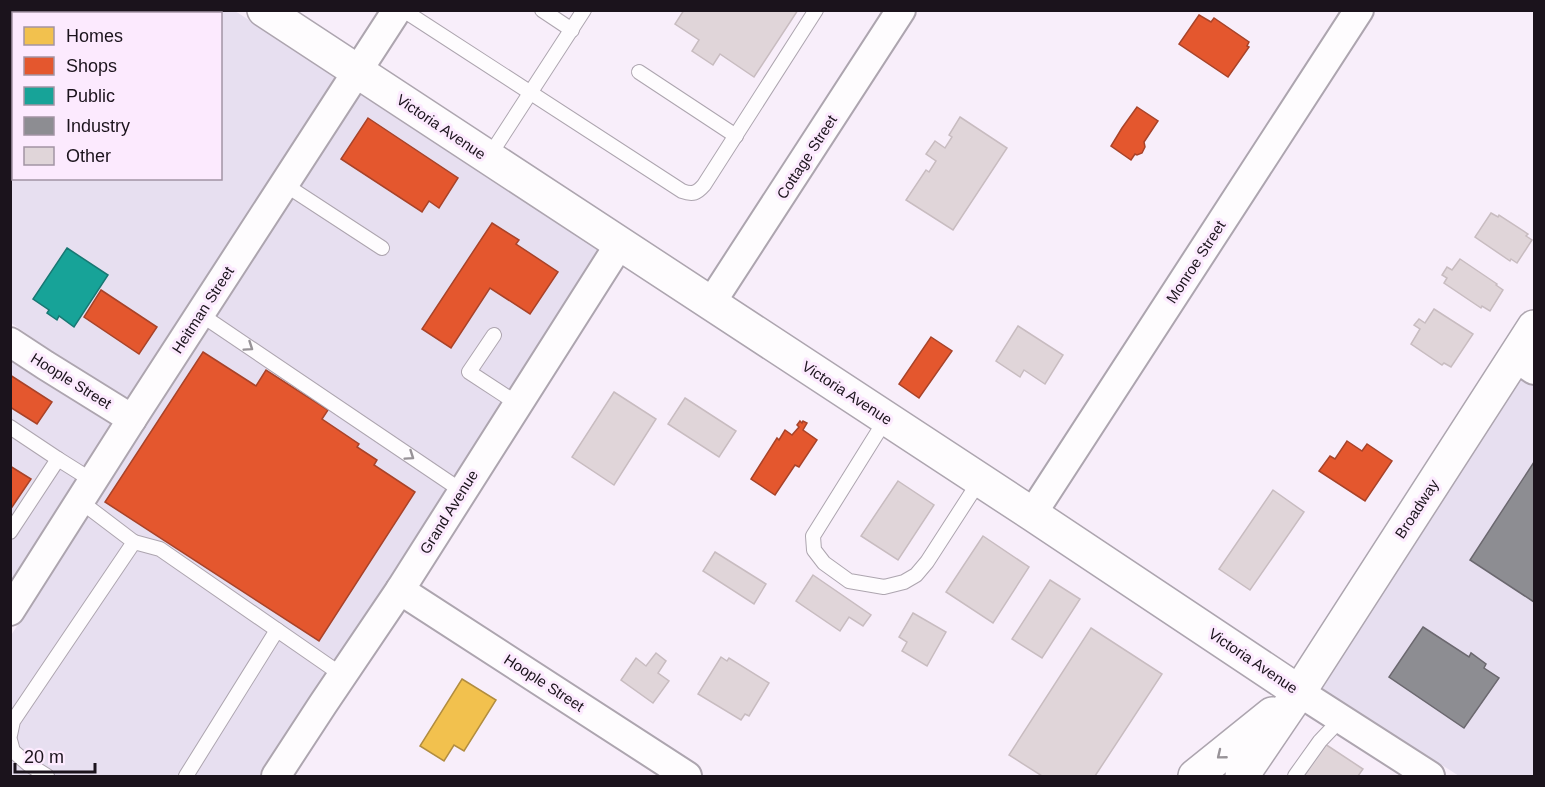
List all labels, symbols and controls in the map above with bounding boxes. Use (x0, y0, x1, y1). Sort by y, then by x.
legend (12, 12, 222, 180)
text: Homes (66, 26, 123, 46)
text: Shops (66, 56, 117, 76)
text: Public (66, 86, 115, 106)
street label: Victoria Avenue (394, 91, 489, 163)
street label: Cottage Street (773, 111, 840, 202)
text: Industry (66, 116, 130, 136)
text: Other (66, 146, 111, 166)
street label: Monroe Street (1163, 217, 1229, 306)
street label: Heitman Street (168, 262, 237, 356)
one-way arrow (243, 339, 253, 351)
street label: Hoople Street (28, 349, 115, 413)
street label: Victoria Avenue (799, 357, 895, 428)
one-way arrow (404, 449, 415, 460)
street label: Grand Avenue (416, 467, 481, 557)
street label: Broadway (1391, 476, 1442, 541)
street label: Victoria Avenue (1206, 625, 1301, 697)
street label: Hoople Street (501, 650, 588, 715)
scale bar (15, 736, 94, 774)
text: 20 m (24, 747, 64, 767)
one-way arrow (1217, 748, 1228, 759)

